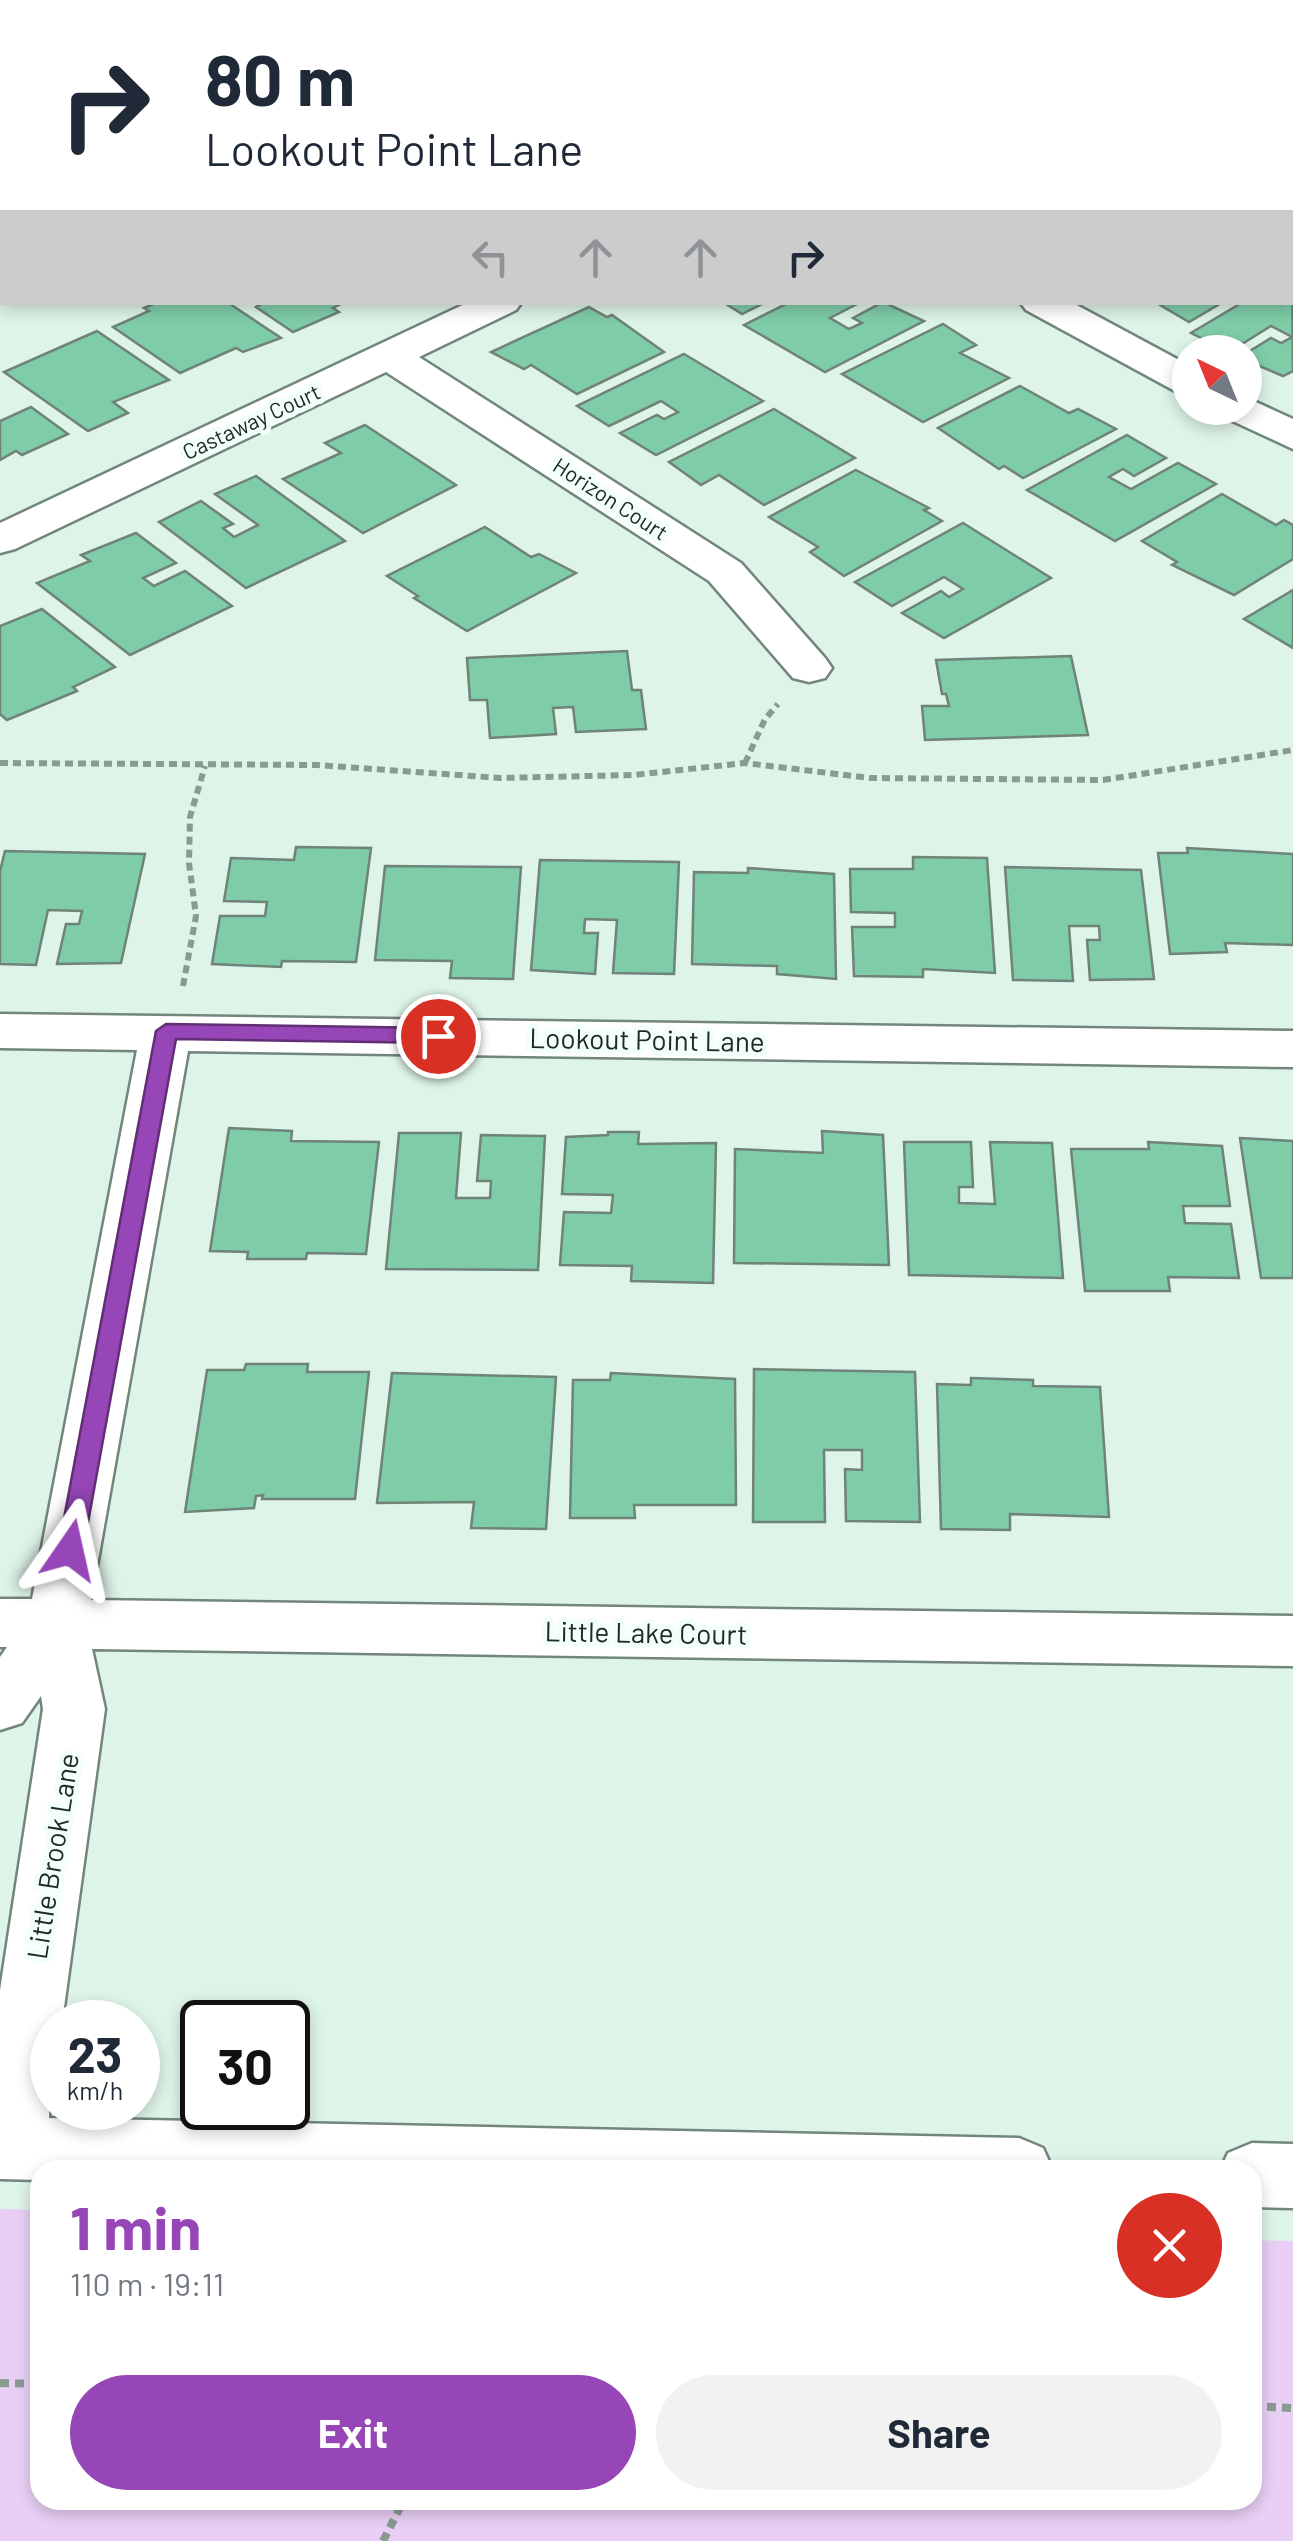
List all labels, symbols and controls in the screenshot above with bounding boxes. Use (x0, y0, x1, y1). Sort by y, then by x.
text: 80 m (205, 36, 355, 120)
icon: right (40, 40, 170, 170)
text: Lookout Point Lane (205, 121, 583, 175)
icon: left (463, 230, 518, 285)
icon: ahead (568, 230, 623, 285)
icon: ahead (673, 230, 728, 285)
icon: right (778, 230, 833, 285)
north arrow (1172, 335, 1262, 425)
map controls (1172, 335, 1262, 425)
street label: Castaway Court (178, 378, 324, 464)
street label: Horizon Court (549, 451, 673, 545)
pin (396, 994, 481, 1079)
icon: arrive (411, 1009, 466, 1064)
street label: Lookout Point Lane (529, 1020, 765, 1058)
position arrow (18, 1498, 122, 1602)
street label: Little Lake Court (544, 1613, 748, 1651)
street label: Little Brook Lane (19, 1751, 85, 1961)
speed limit sign: 30 (180, 2000, 310, 2130)
text: 23 (68, 2023, 122, 2083)
text: km/h (67, 2075, 123, 2105)
text: 1 min (70, 2190, 201, 2262)
button: close (1117, 2193, 1222, 2298)
text: 110 m · 19:11 (70, 2264, 224, 2302)
button: Exit (70, 2375, 636, 2490)
button: Share (656, 2375, 1222, 2490)

